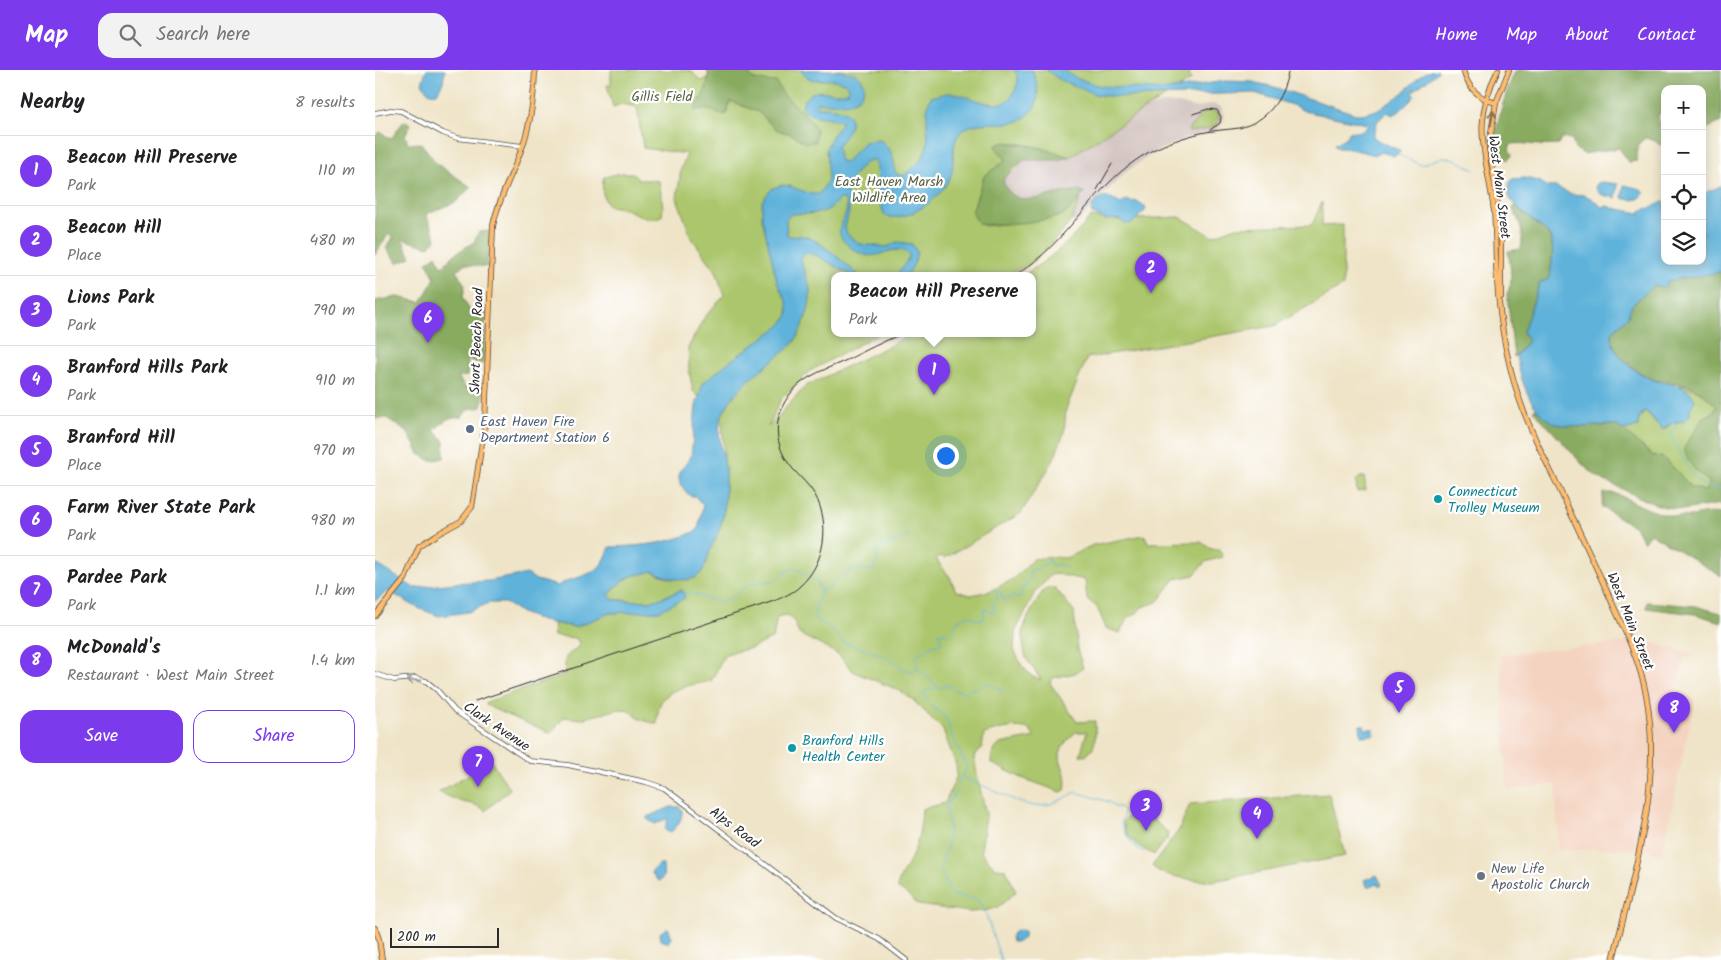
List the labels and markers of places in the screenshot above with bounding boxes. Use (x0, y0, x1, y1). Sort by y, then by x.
pin: 2 (1135, 252, 1167, 293)
pin: 6 (412, 302, 444, 343)
pin: 1 (918, 354, 950, 395)
place label: East Haven Fire Department Station 6 (480, 411, 610, 449)
marker: East Haven Fire Department Station 6 (464, 423, 476, 435)
place label: Connecticut Trolley Museum (1448, 481, 1540, 519)
marker: Connecticut Trolley Museum (1432, 493, 1444, 505)
pin: 5 (1383, 672, 1415, 713)
pin: 8 (1658, 692, 1690, 733)
place label: Branford Hills Health Center (802, 730, 886, 768)
marker: Branford Hills Health Center (786, 742, 798, 754)
pin: 7 (462, 746, 494, 787)
pin: 3 (1130, 790, 1162, 831)
pin: 4 (1241, 798, 1273, 839)
place label: New Life Apostolic Church (1491, 858, 1590, 896)
marker: New Life Apostolic Church (1475, 870, 1487, 882)

